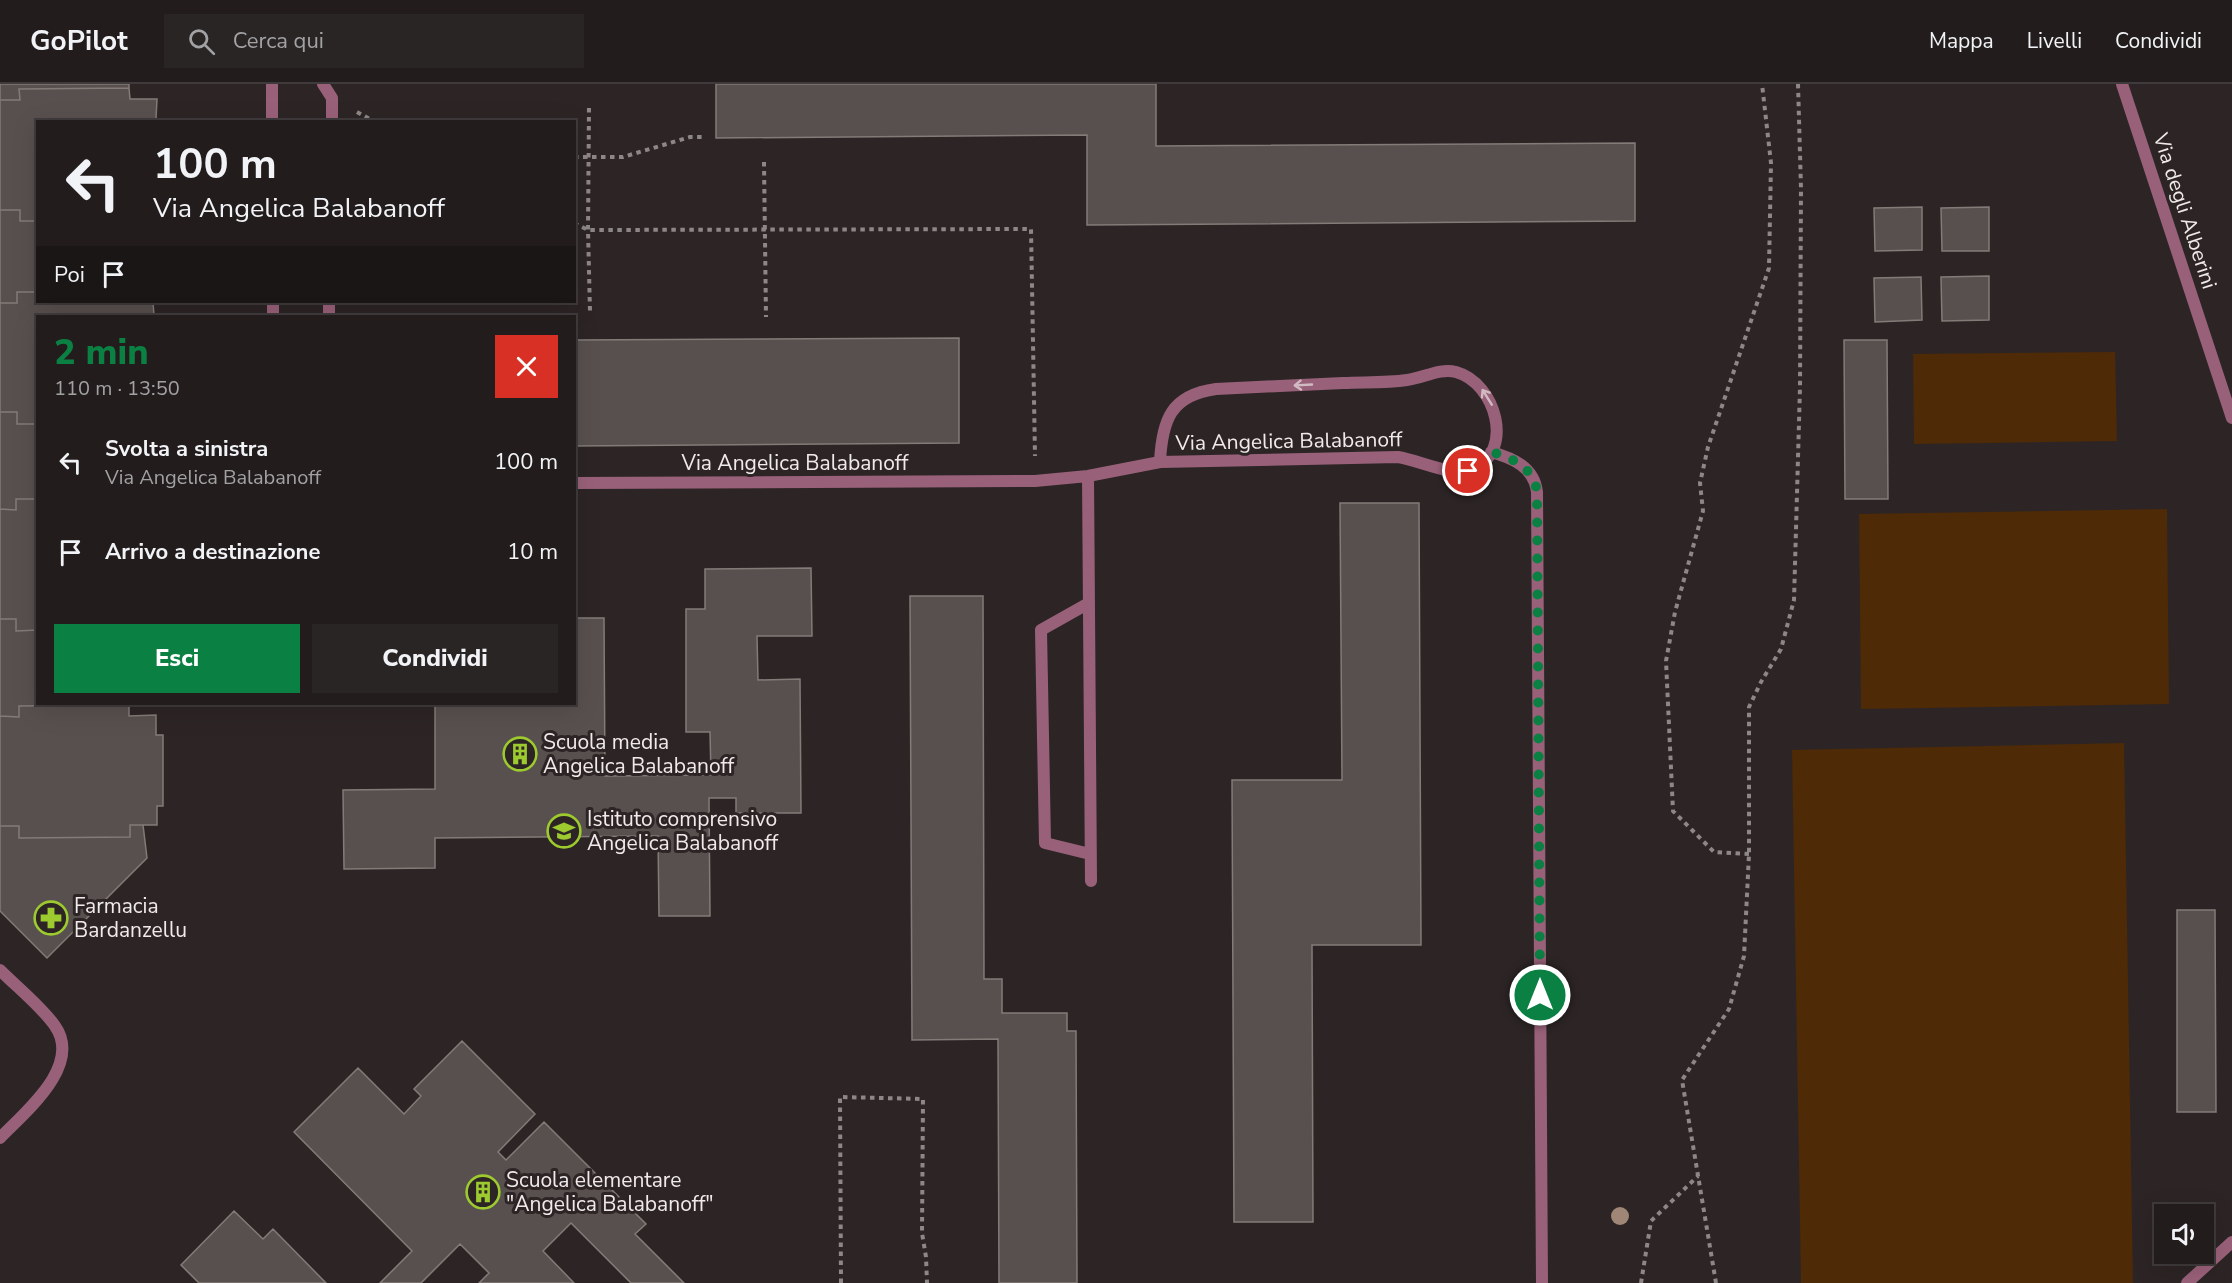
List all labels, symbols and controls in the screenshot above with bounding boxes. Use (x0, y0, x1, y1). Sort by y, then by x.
search box (164, 14, 584, 68)
text: GoPilot (30, 22, 128, 60)
icon: search (185, 25, 218, 58)
text: Cerca qui (233, 26, 324, 56)
text: Mappa (1929, 27, 1994, 55)
text: Livelli (2027, 27, 2082, 55)
text: Condividi (2115, 27, 2202, 55)
street label: Via degli Alberini (2146, 129, 2223, 292)
text: 100 m (153, 136, 277, 193)
icon: left (54, 144, 132, 222)
text: Via Angelica Balabanoff (153, 190, 445, 227)
icon: arrive (97, 258, 130, 291)
text: Poi (54, 260, 85, 290)
text: 2 min (54, 328, 149, 377)
button: close (495, 335, 558, 398)
text: 110 m · 13:50 (54, 375, 180, 402)
one-way arrow (1294, 379, 1314, 391)
one-way arrow (1480, 389, 1492, 406)
street label: Via Angelica Balabanoff (1174, 425, 1404, 457)
text: Svolta a sinistra (105, 434, 268, 464)
pin (1442, 445, 1493, 496)
icon: left (54, 446, 87, 479)
text: 100 m (494, 447, 558, 477)
street label: Via Angelica Balabanoff (680, 449, 910, 477)
icon: arrive (1451, 454, 1484, 487)
text: Via Angelica Balabanoff (105, 464, 321, 491)
icon: arrive (54, 536, 87, 569)
text: Arrivo a destinazione (105, 537, 320, 567)
text: 10 m (507, 537, 558, 567)
button: Esci (54, 624, 300, 693)
button: Condividi (312, 624, 558, 693)
place label: Scuola media Angelica Balabanoff (543, 728, 735, 780)
building icon: Scuola media Angelica Balabanoff (502, 736, 538, 772)
place label: Istituto comprensivo Angelica Balabanoff (587, 805, 779, 857)
school or university icon: Istituto comprensivo Angelica Balabanoff (546, 813, 582, 849)
place label: Farmacia Bardanzellu (74, 892, 187, 944)
pharmacy icon: Farmacia Bardanzellu (33, 900, 69, 936)
position arrow (1508, 963, 1572, 1027)
place label: Scuola elementare "Angelica Balabanoff" (506, 1166, 714, 1218)
building icon: Scuola elementare "Angelica Balabanoff" (465, 1174, 501, 1210)
map controls (2154, 1204, 2214, 1264)
button: sound (2154, 1204, 2214, 1264)

